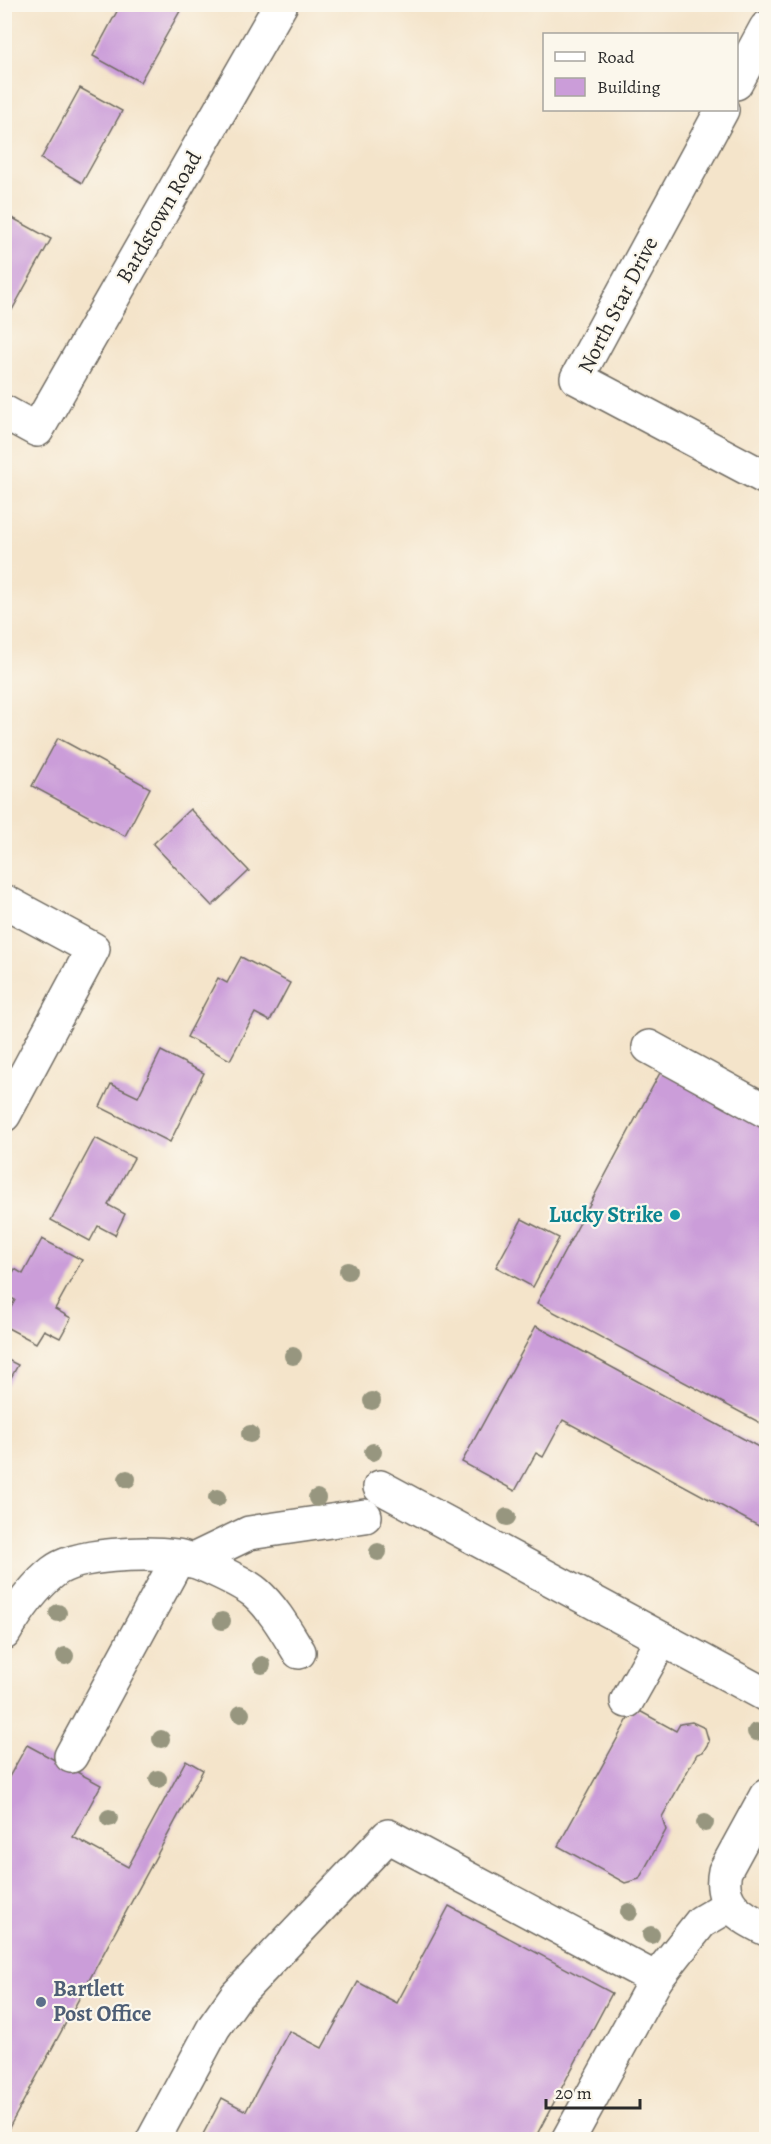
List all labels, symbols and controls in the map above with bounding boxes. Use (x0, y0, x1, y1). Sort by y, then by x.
legend (543, 33, 738, 111)
text: Road (597, 45, 635, 69)
text: Building (597, 75, 661, 99)
street label: Bardstown Road (109, 145, 209, 289)
street label: North Star Drive (571, 232, 665, 378)
place label: Lucky Strike (549, 1200, 663, 1230)
marker: Lucky Strike (668, 1208, 682, 1222)
place label: Bartlett Post Office (53, 1974, 151, 2029)
marker: Bartlett Post Office (34, 1995, 48, 2009)
scale bar (546, 2072, 640, 2110)
text: 20 m (555, 2081, 592, 2105)

